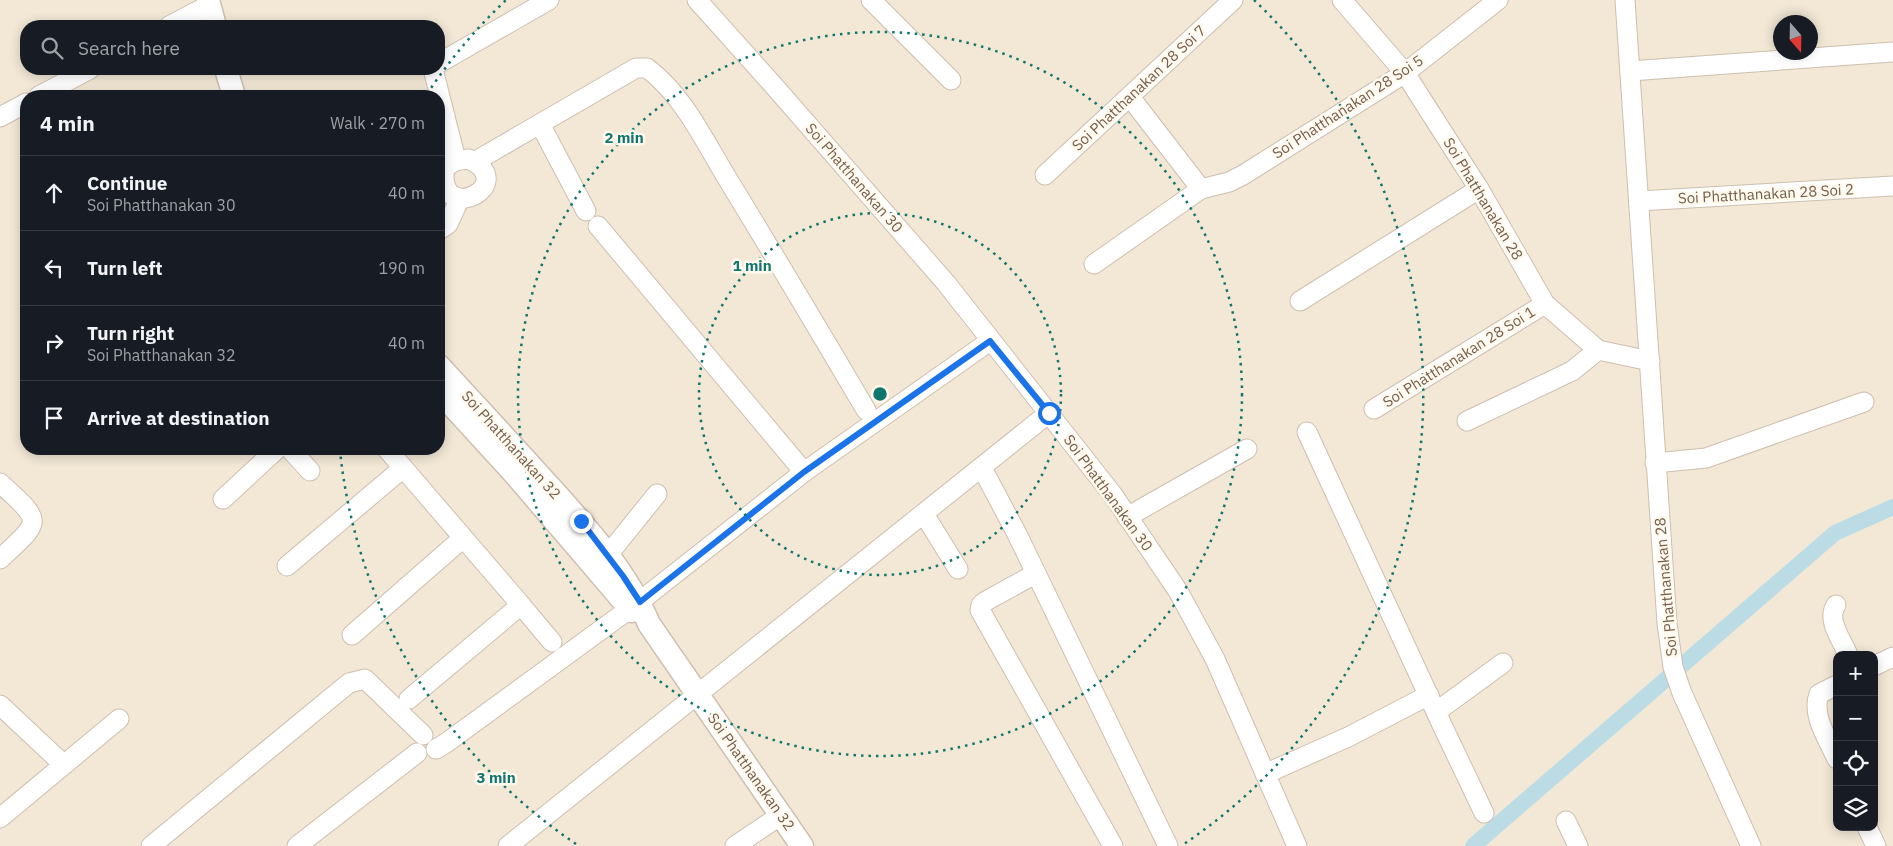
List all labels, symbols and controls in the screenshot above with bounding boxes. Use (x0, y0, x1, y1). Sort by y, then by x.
north arrow (1773, 15, 1818, 60)
search box (20, 20, 445, 75)
street label: Soi Phatthanakan 28 Soi 7 (1068, 21, 1210, 155)
icon: search (38, 34, 66, 62)
text: Search here (78, 36, 180, 60)
street label: Soi Phatthanakan 28 Soi 5 (1269, 51, 1427, 163)
text: 4 min (40, 109, 95, 137)
text: Walk · 270 m (330, 113, 425, 133)
street label: Soi Phatthanakan 30 (801, 119, 907, 237)
text: 2 min (604, 128, 644, 147)
street label: Soi Phatthanakan 28 (1439, 134, 1527, 263)
text: Continue (87, 171, 167, 195)
icon: ahead (40, 179, 68, 207)
street label: Soi Phatthanakan 28 Soi 2 (1677, 179, 1855, 208)
text: 40 m (388, 183, 425, 203)
text: Soi Phatthanakan 30 (87, 195, 236, 215)
icon: left (40, 254, 68, 282)
text: Turn left (87, 256, 163, 280)
text: 1 min (732, 256, 772, 275)
text: 190 m (378, 258, 425, 278)
street label: Soi Phatthanakan 28 Soi 1 (1379, 302, 1539, 411)
text: Turn right (87, 321, 174, 345)
icon: right (40, 329, 68, 357)
text: 40 m (388, 333, 425, 353)
text: Soi Phatthanakan 32 (87, 345, 236, 365)
centre of rings (871, 385, 889, 403)
street label: Soi Phatthanakan 32 (458, 387, 565, 503)
route start (1038, 402, 1061, 425)
icon: arrive (40, 404, 68, 432)
text: Arrive at destination (87, 406, 270, 430)
street label: Soi Phatthanakan 30 (1060, 431, 1157, 555)
route end (570, 510, 593, 533)
street label: Soi Phatthanakan 28 (1650, 517, 1681, 657)
map controls (1833, 651, 1878, 831)
button: + (1833, 651, 1878, 696)
button: − (1833, 696, 1878, 741)
street label: Soi Phatthanakan 32 (704, 709, 799, 834)
button: locate (1833, 741, 1878, 786)
text: 3 min (476, 768, 516, 787)
button: layers (1833, 786, 1878, 831)

